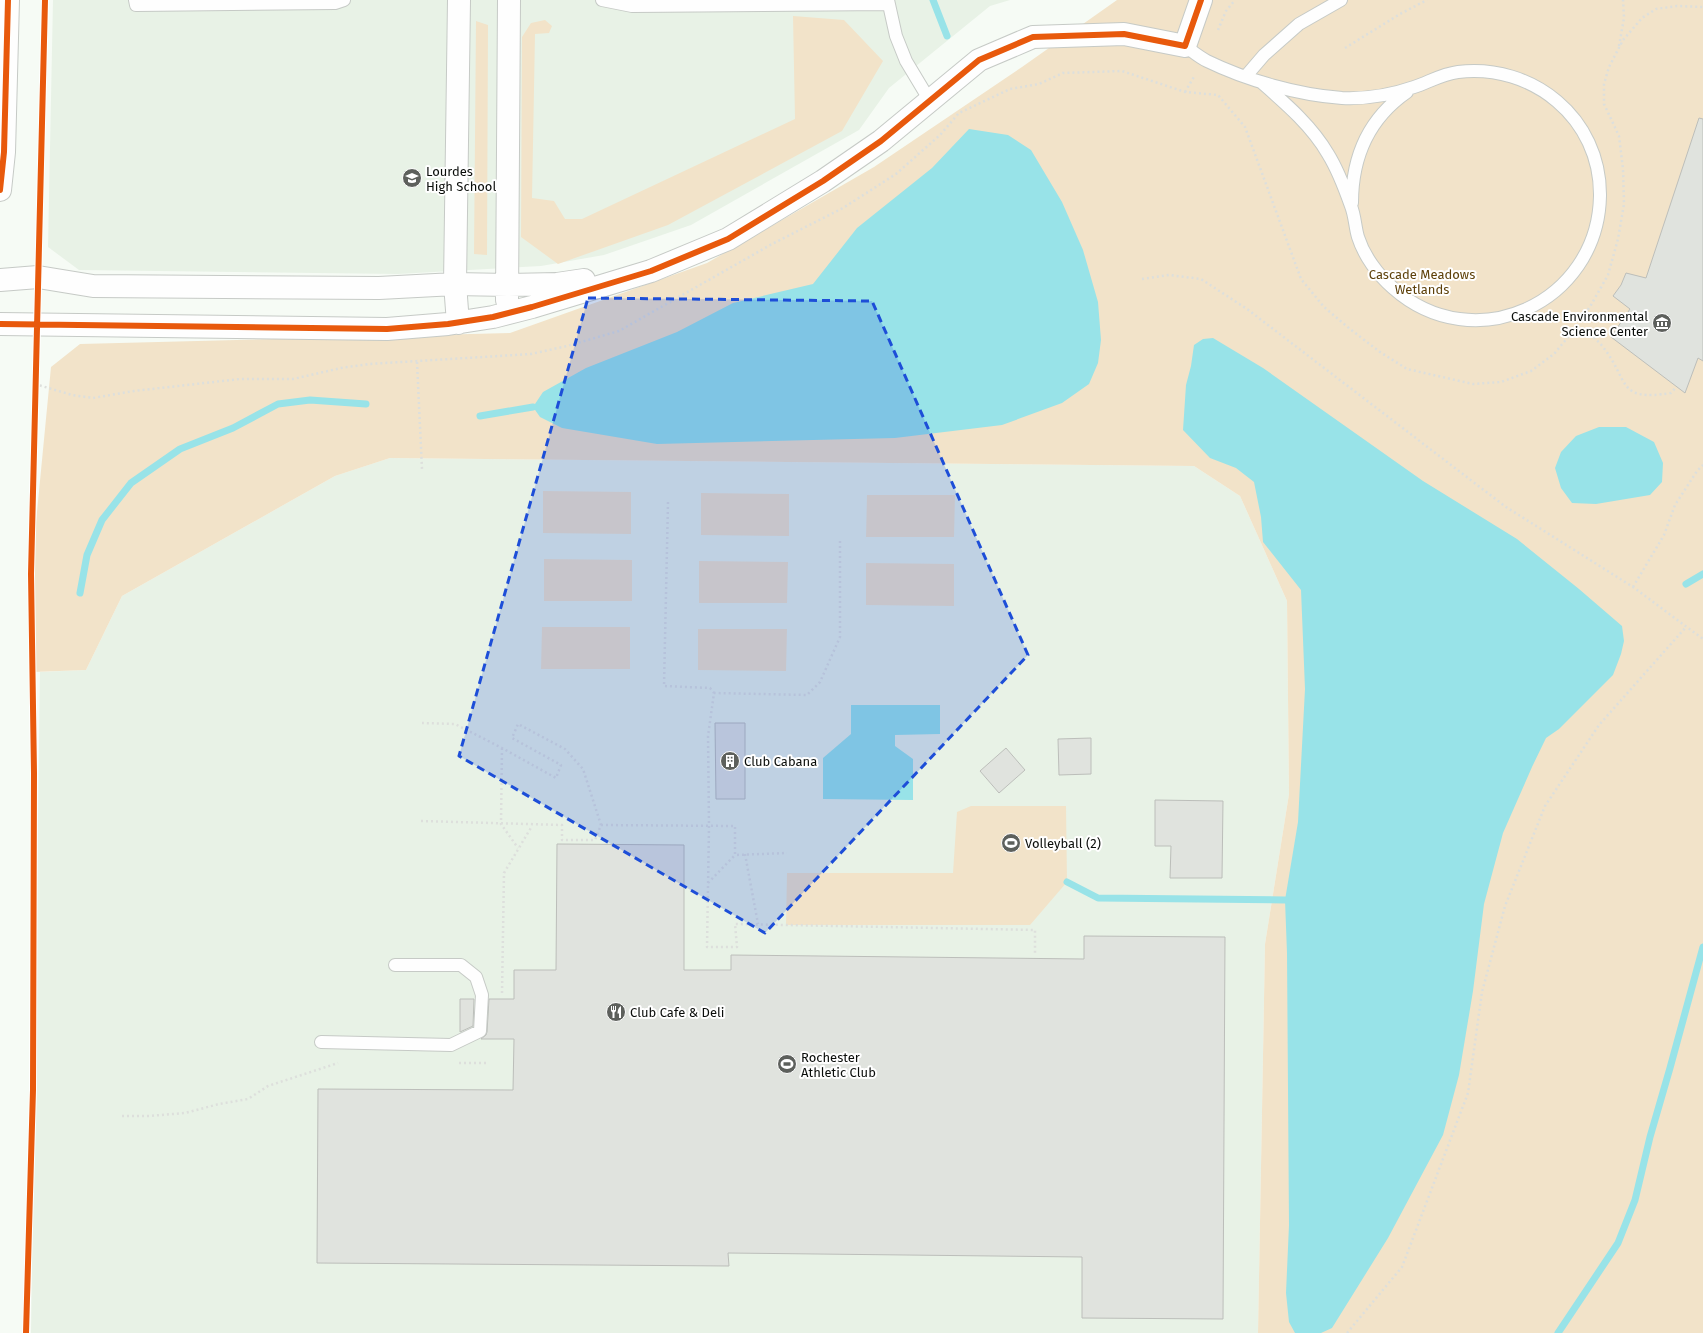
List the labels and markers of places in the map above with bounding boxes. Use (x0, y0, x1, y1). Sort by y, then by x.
place label: Lourdes High School (426, 164, 496, 194)
school or university icon: Lourdes High School (401, 167, 423, 189)
place label: Cascade Environmental Science Center (1511, 309, 1648, 339)
museum icon: Cascade Environmental Science Center (1651, 312, 1673, 334)
building icon: Club Cabana (719, 750, 741, 772)
place label: Club Cabana (744, 754, 817, 769)
sports icon: Volleyball (2) (1000, 832, 1022, 854)
place label: Volleyball (2) (1025, 836, 1101, 851)
restaurant icon: Club Cafe & Deli (605, 1001, 627, 1023)
place label: Club Cafe & Deli (630, 1005, 725, 1020)
place label: Rochester Athletic Club (801, 1050, 876, 1080)
sports icon: Rochester Athletic Club (776, 1053, 798, 1075)

